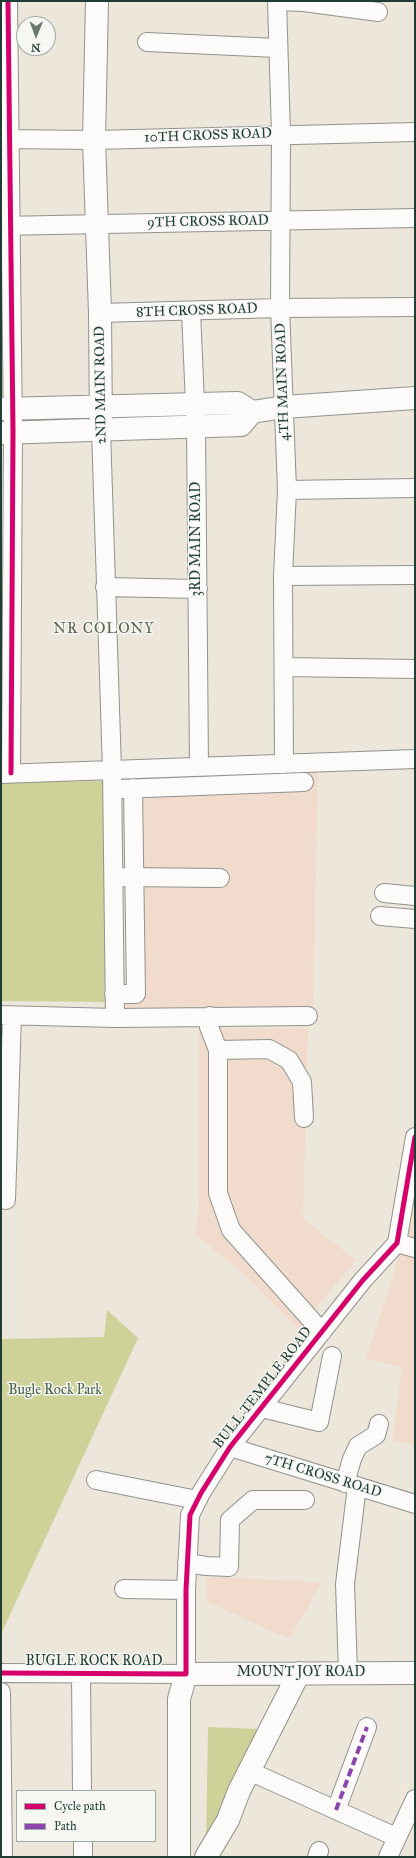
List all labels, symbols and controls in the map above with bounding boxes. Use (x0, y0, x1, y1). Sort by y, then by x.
north arrow (16, 16, 56, 56)
text: N (31, 41, 41, 54)
street label: 10TH CROSS ROAD (144, 125, 272, 147)
street label: 9TH CROSS ROAD (147, 213, 269, 231)
street label: 8TH CROSS ROAD (136, 300, 258, 322)
street label: 4TH MAIN ROAD (273, 323, 293, 441)
street label: 2ND MAIN ROAD (92, 326, 110, 444)
street label: 3RD MAIN ROAD (189, 482, 205, 596)
district label: NR COLONY (53, 620, 155, 638)
street label: BULL TEMPLE ROAD (210, 1324, 316, 1452)
park label: Bugle Rock Park (8, 1383, 102, 1399)
street label: 7TH CROSS ROAD (262, 1450, 384, 1502)
street label: BUGLE ROCK ROAD (26, 1654, 162, 1670)
street label: MOUNT JOY ROAD (237, 1665, 365, 1681)
legend (16, 1790, 156, 1842)
text: Cycle path (54, 1799, 106, 1813)
text: Path (54, 1819, 77, 1833)

